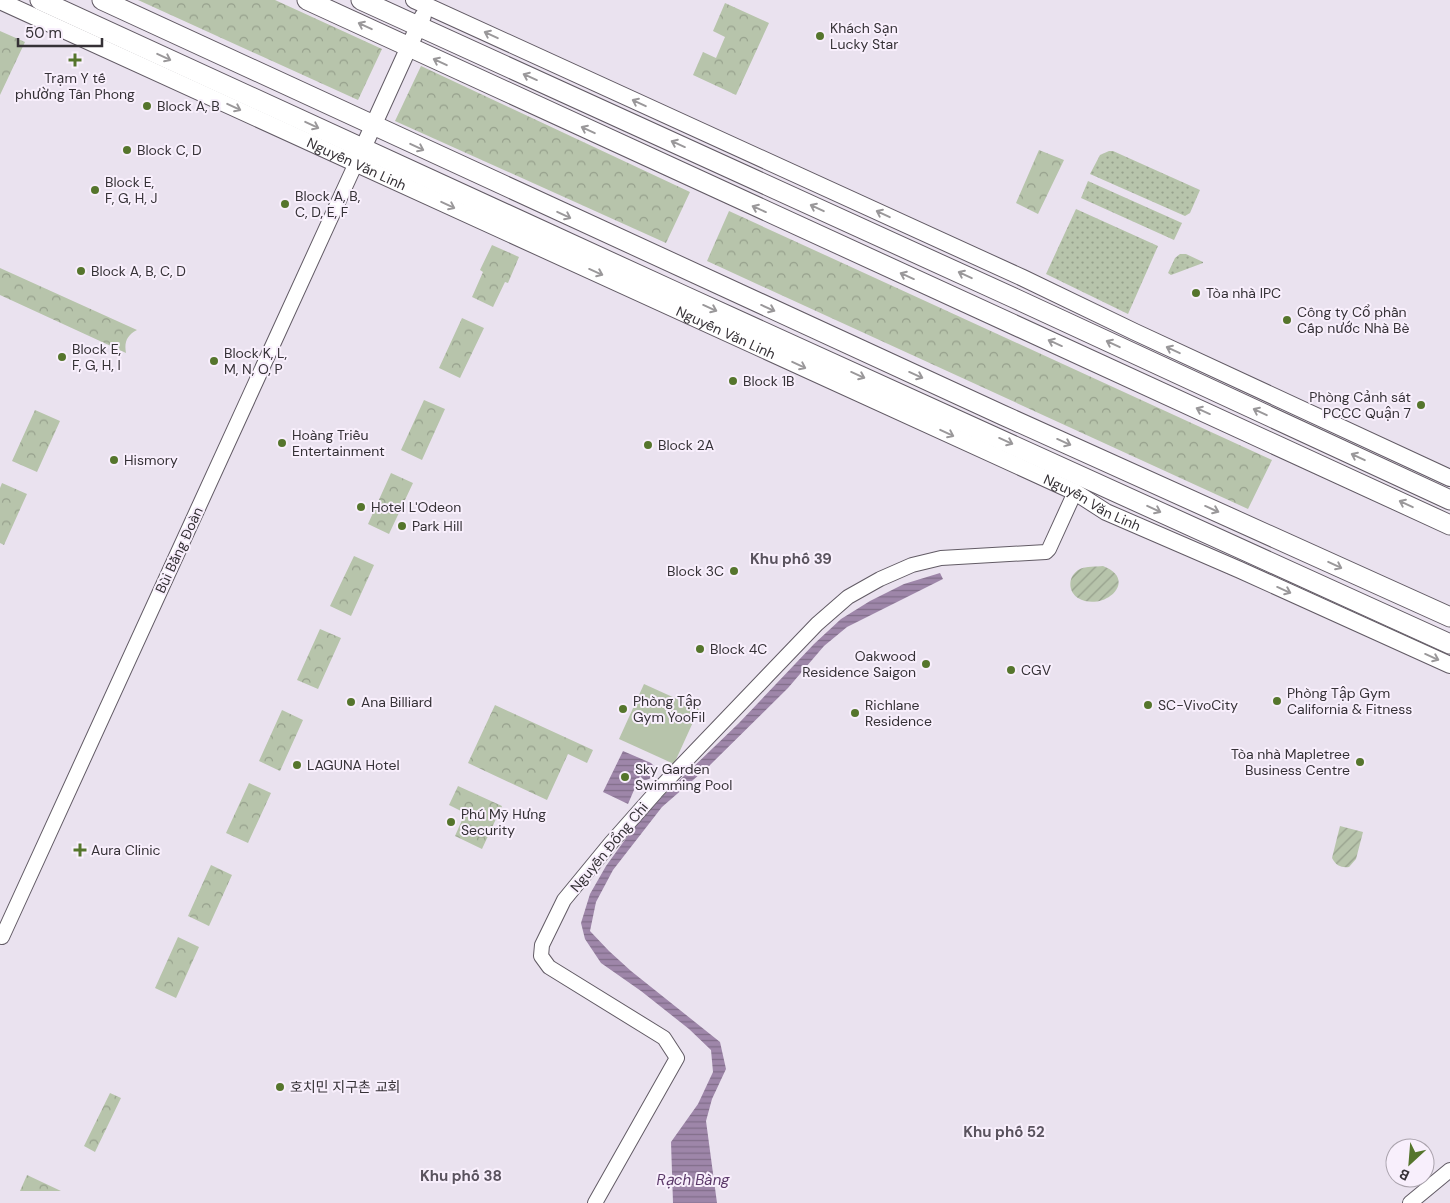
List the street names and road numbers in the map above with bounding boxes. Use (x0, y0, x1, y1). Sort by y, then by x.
street label: Nguyễn Văn Linh (304, 133, 409, 194)
street label: Nguyễn Văn Linh (673, 302, 778, 363)
street label: Nguyễn Văn Linh (1041, 470, 1143, 535)
street label: Bùi Bằng Đoàn (151, 504, 207, 596)
street label: Nguyễn Đổng Chi (566, 798, 652, 896)

